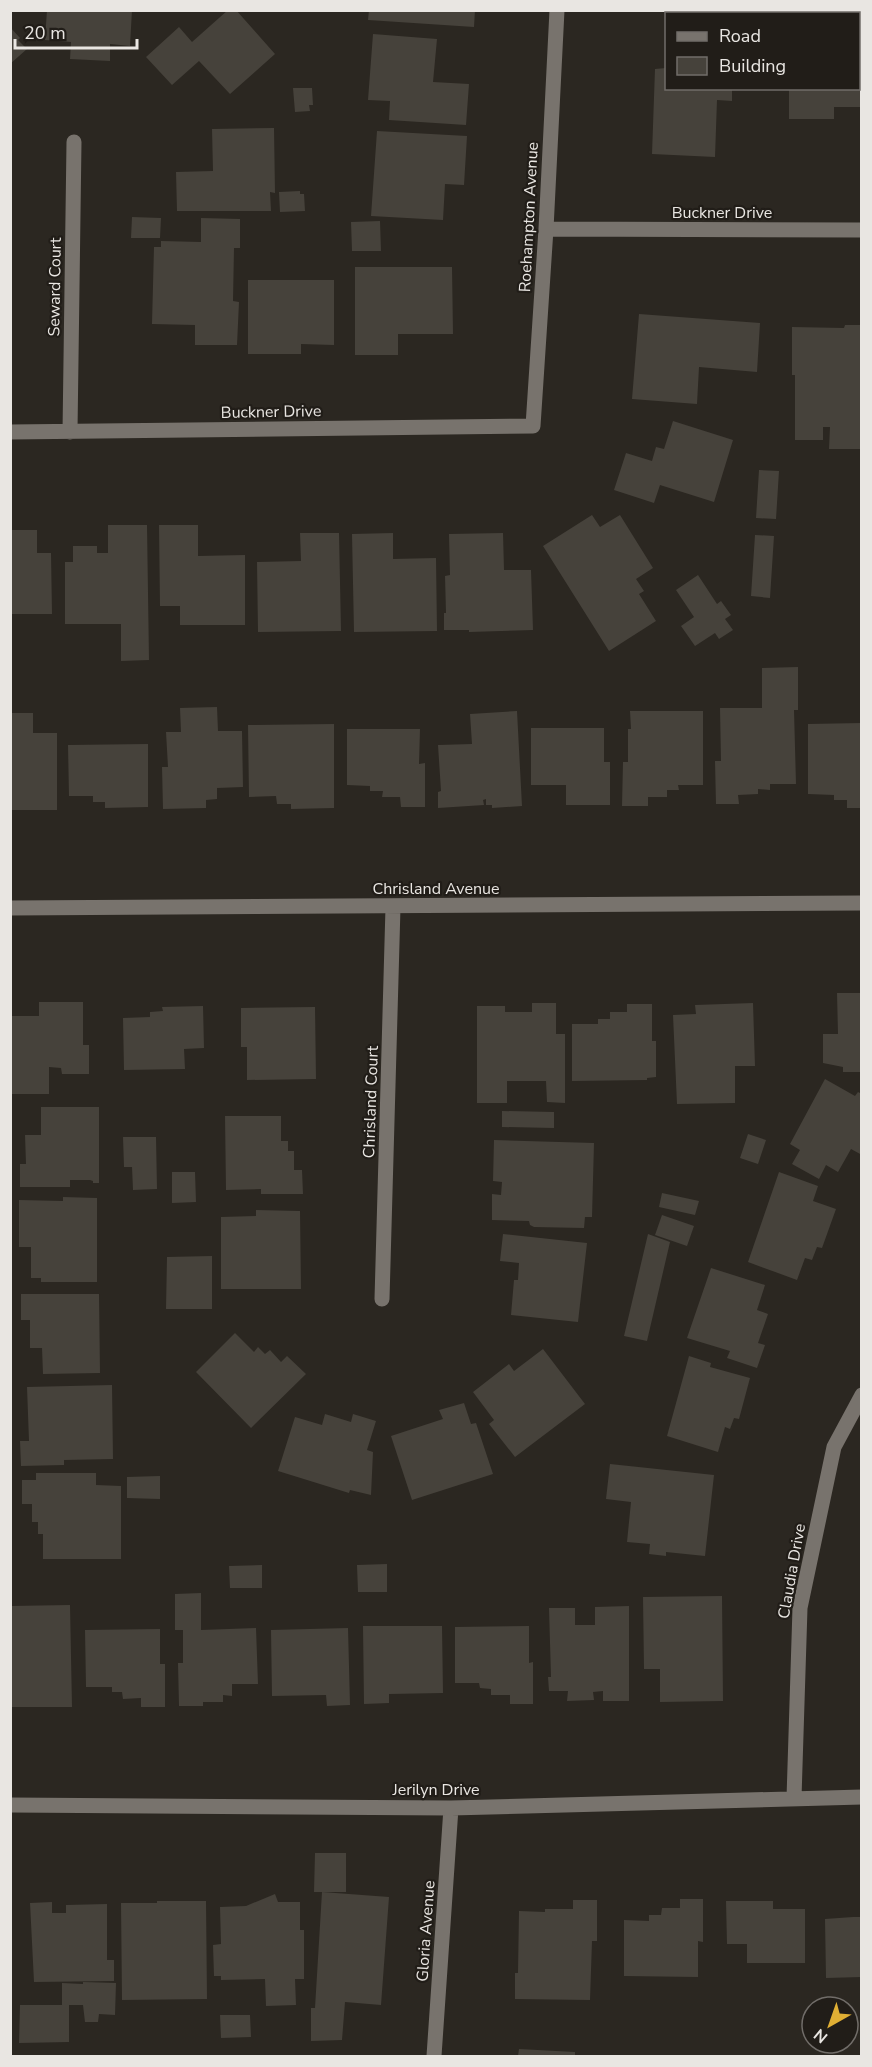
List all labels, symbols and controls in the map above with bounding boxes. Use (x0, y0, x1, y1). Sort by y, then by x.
scale bar (15, 12, 136, 50)
legend (665, 12, 860, 90)
text: 20 m (24, 21, 66, 45)
text: Road (719, 24, 761, 48)
text: Building (719, 54, 786, 78)
street label: Roehampton Avenue (514, 141, 544, 293)
street label: Buckner Drive (672, 202, 772, 224)
street label: Seward Court (43, 237, 67, 337)
street label: Buckner Drive (221, 400, 321, 424)
street label: Chrisland Avenue (372, 878, 500, 900)
street label: Chrisland Court (358, 1045, 384, 1159)
street label: Claudia Drive (773, 1522, 811, 1621)
street label: Jerilyn Drive (391, 1779, 480, 1801)
street label: Gloria Avenue (411, 1880, 441, 1983)
north arrow (800, 1995, 860, 2055)
text: N (809, 2023, 833, 2048)

